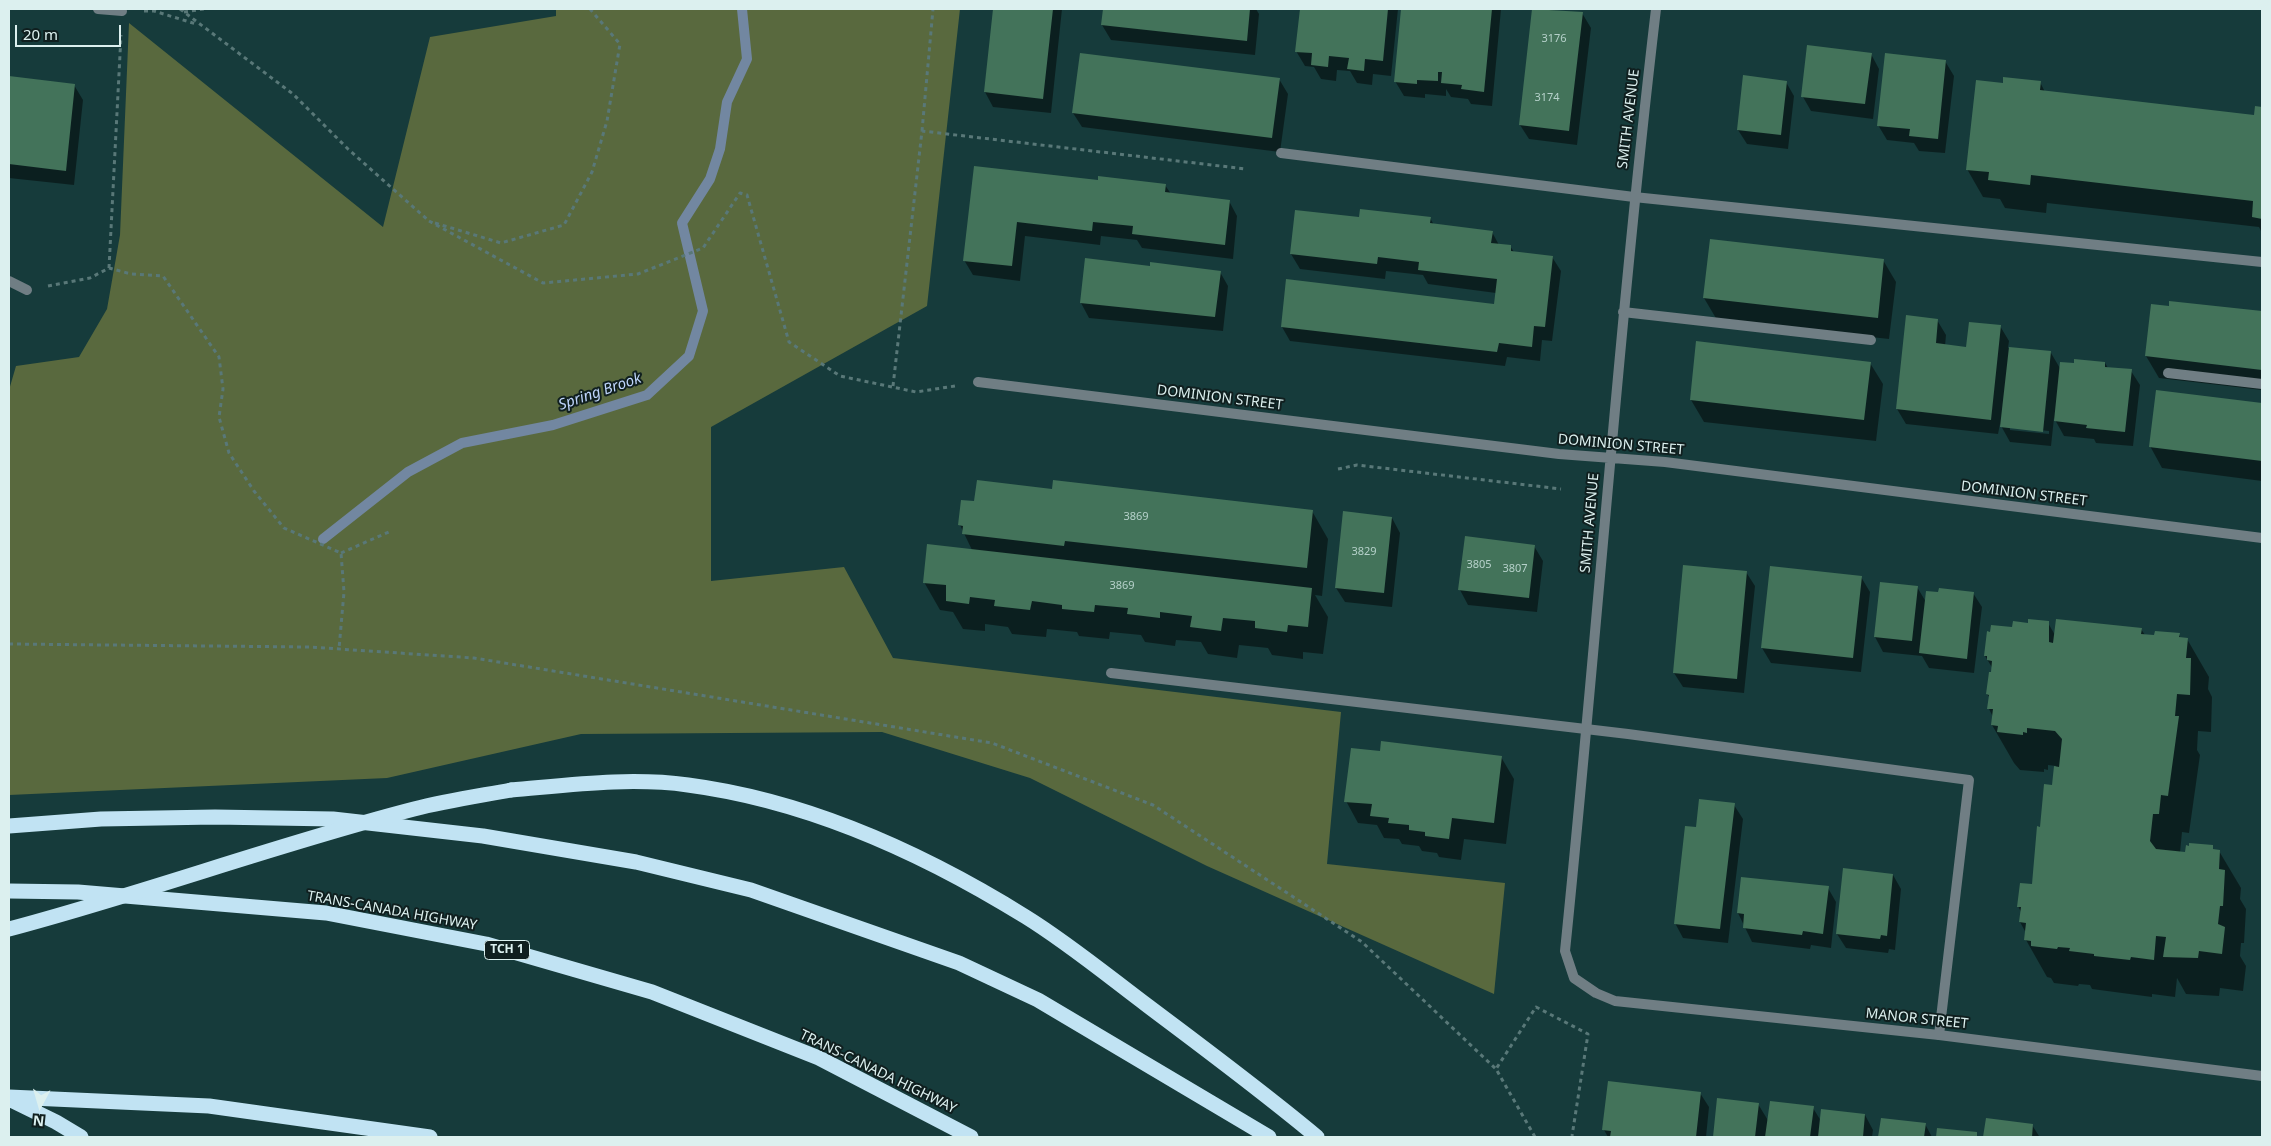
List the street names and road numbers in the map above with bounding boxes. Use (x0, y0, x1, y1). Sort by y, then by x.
street label: SMITH AVENUE (1615, 68, 1643, 170)
street label: DOMINION STREET (1156, 382, 1284, 414)
street label: DOMINION STREET (1557, 431, 1685, 459)
street label: SMITH AVENUE (1577, 472, 1603, 574)
street label: DOMINION STREET (1960, 478, 2088, 510)
street label: TRANS-CANADA HIGHWAY (306, 888, 478, 934)
road number: TCH 1 (484, 940, 530, 960)
street label: MANOR STREET (1865, 1005, 1969, 1033)
street label: TRANS-CANADA HIGHWAY (797, 1027, 959, 1117)

